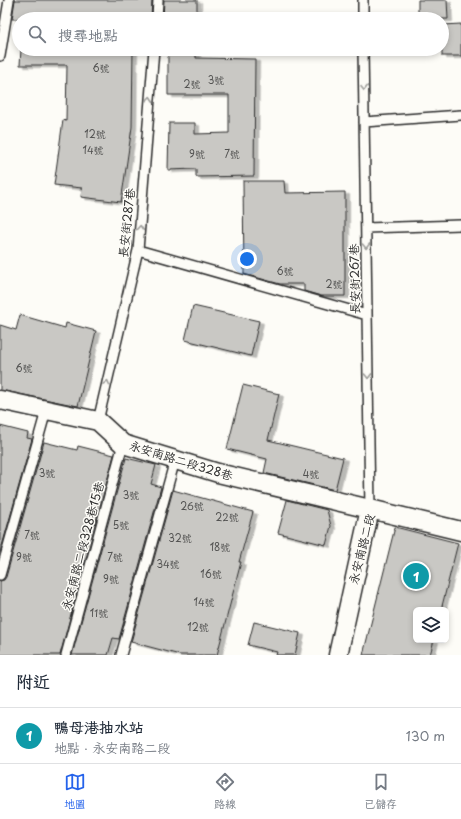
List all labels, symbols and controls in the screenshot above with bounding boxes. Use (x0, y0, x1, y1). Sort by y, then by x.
search box (12, 12, 449, 56)
icon: search (26, 23, 48, 45)
text: 搜尋地點 (58, 23, 118, 46)
house number: 6號 (92, 60, 110, 75)
house number: 3號 (208, 72, 224, 87)
house number: 2號 (183, 76, 201, 91)
one-way arrow (360, 85, 368, 91)
one-way arrow (146, 96, 155, 102)
house number: 12號 (84, 126, 106, 141)
house number: 14號 (82, 142, 104, 157)
house number: 9號 (189, 146, 205, 161)
house number: 7號 (224, 146, 240, 161)
street label: 長安街287巷 (113, 187, 139, 259)
one-way arrow (135, 225, 144, 231)
street label: 長安街267巷 (344, 243, 364, 315)
one-way arrow (362, 243, 370, 249)
your location (237, 249, 257, 269)
house number: 6號 (276, 263, 294, 278)
house number: 2號 (325, 276, 343, 291)
house number: 6號 (15, 360, 33, 375)
one-way arrow (364, 373, 372, 379)
one-way arrow (102, 379, 110, 386)
street label: 永安南路二段328巷 (127, 436, 235, 484)
house number: 3號 (39, 465, 55, 480)
house number: 4號 (303, 466, 319, 481)
street label: 永安南路二段328巷15巷 (56, 479, 108, 612)
house number: 3號 (123, 487, 139, 502)
house number: 26號 (180, 498, 204, 513)
house number: 22號 (215, 509, 239, 524)
street label: 永安南路二段 (344, 512, 378, 586)
house number: 5號 (113, 517, 129, 532)
house number: 7號 (24, 527, 40, 542)
house number: 32號 (168, 530, 192, 545)
house number: 18號 (210, 539, 230, 554)
house number: 9號 (16, 549, 32, 564)
house number: 7號 (107, 549, 123, 564)
house number: 34號 (156, 556, 180, 571)
pin: 1 (403, 561, 429, 591)
house number: 16號 (200, 566, 222, 581)
house number: 9號 (103, 571, 119, 586)
house number: 14號 (193, 594, 215, 609)
house number: 11號 (90, 605, 108, 620)
map controls (413, 607, 449, 643)
button: layers (413, 607, 449, 643)
house number: 12號 (187, 619, 209, 634)
text: 附近 (16, 668, 50, 694)
text: 鴨母港抽水站 (54, 715, 144, 738)
text: 1 (26, 726, 32, 745)
text: 130 m (406, 726, 445, 745)
text: 地點 · 永安南路二段 (54, 738, 170, 757)
tab: 地圖 (64, 771, 86, 812)
tab: 路線 (214, 771, 236, 812)
tab: 已儲存 (364, 771, 397, 812)

